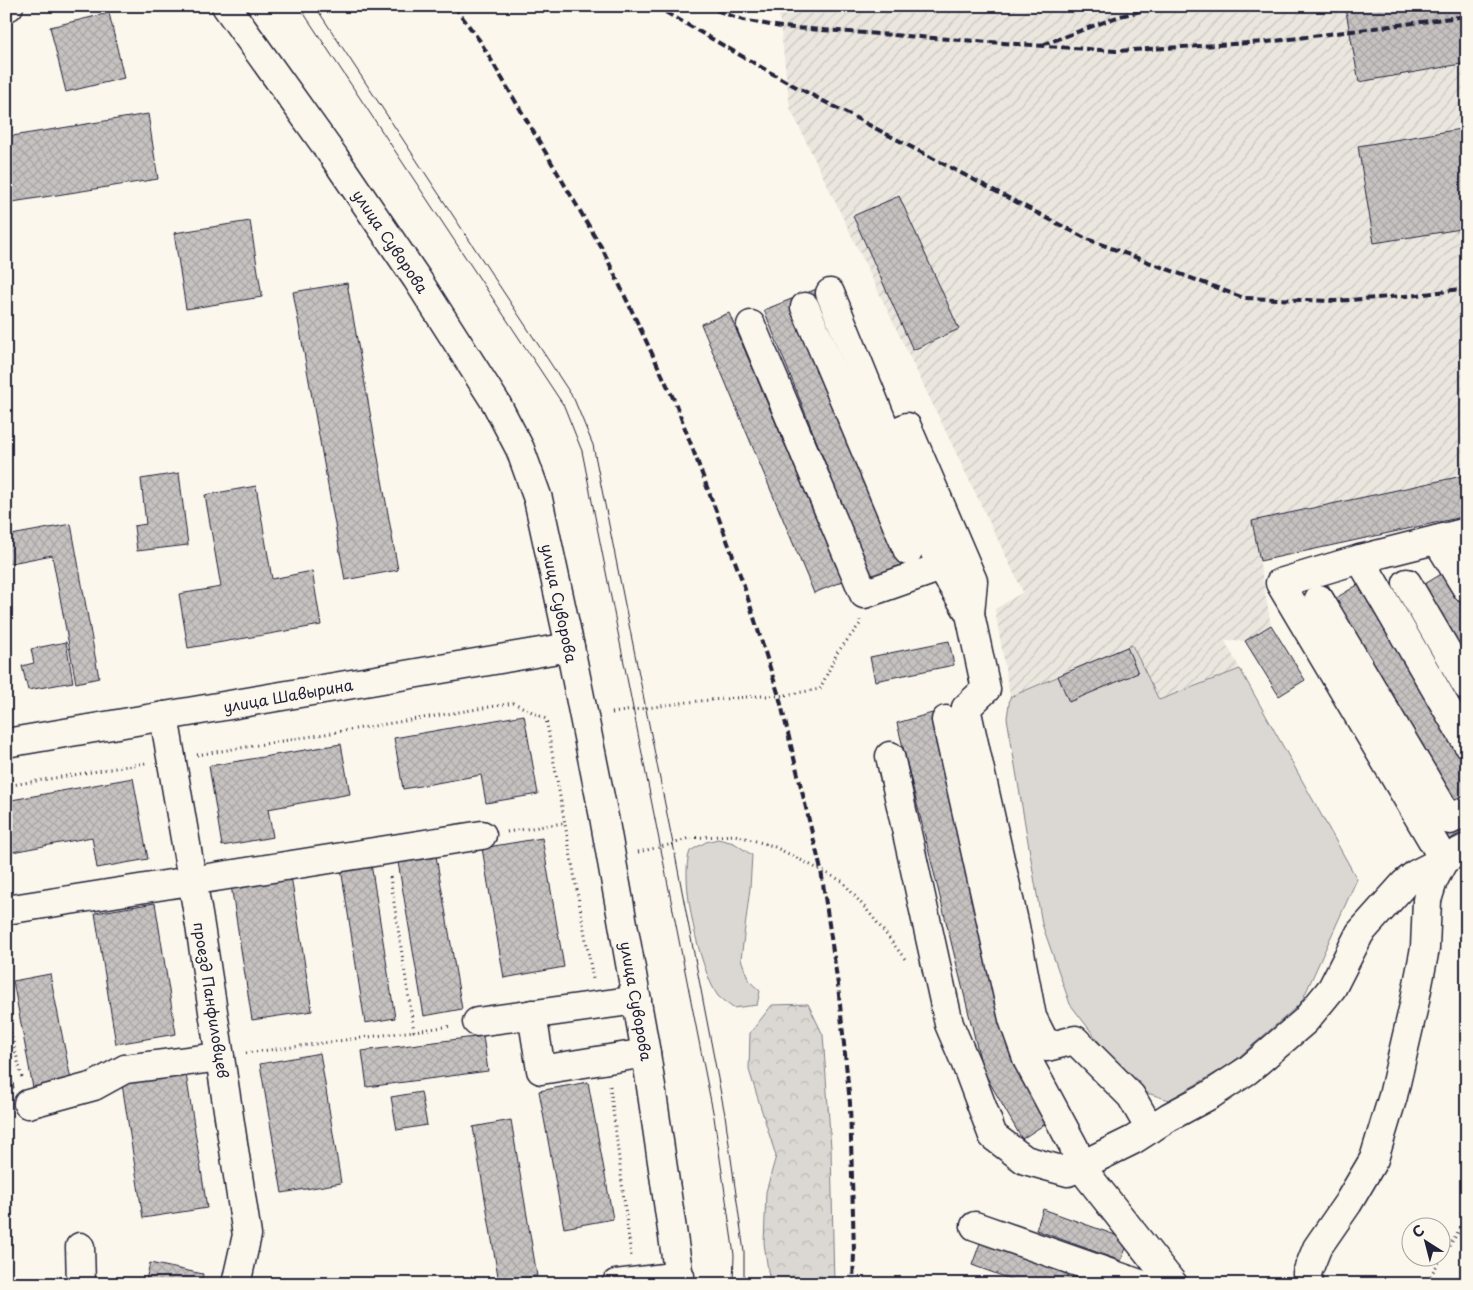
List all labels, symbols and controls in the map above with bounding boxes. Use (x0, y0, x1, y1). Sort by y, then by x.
street label: улица Суворова (348, 184, 435, 298)
street label: улица Суворова (536, 541, 584, 665)
street label: улица Шавырина (221, 672, 355, 718)
street label: проезд Панфиловцев (188, 920, 236, 1080)
street label: улица Суворова (615, 939, 659, 1063)
north arrow (1400, 1218, 1450, 1268)
text: С (1408, 1219, 1428, 1243)

